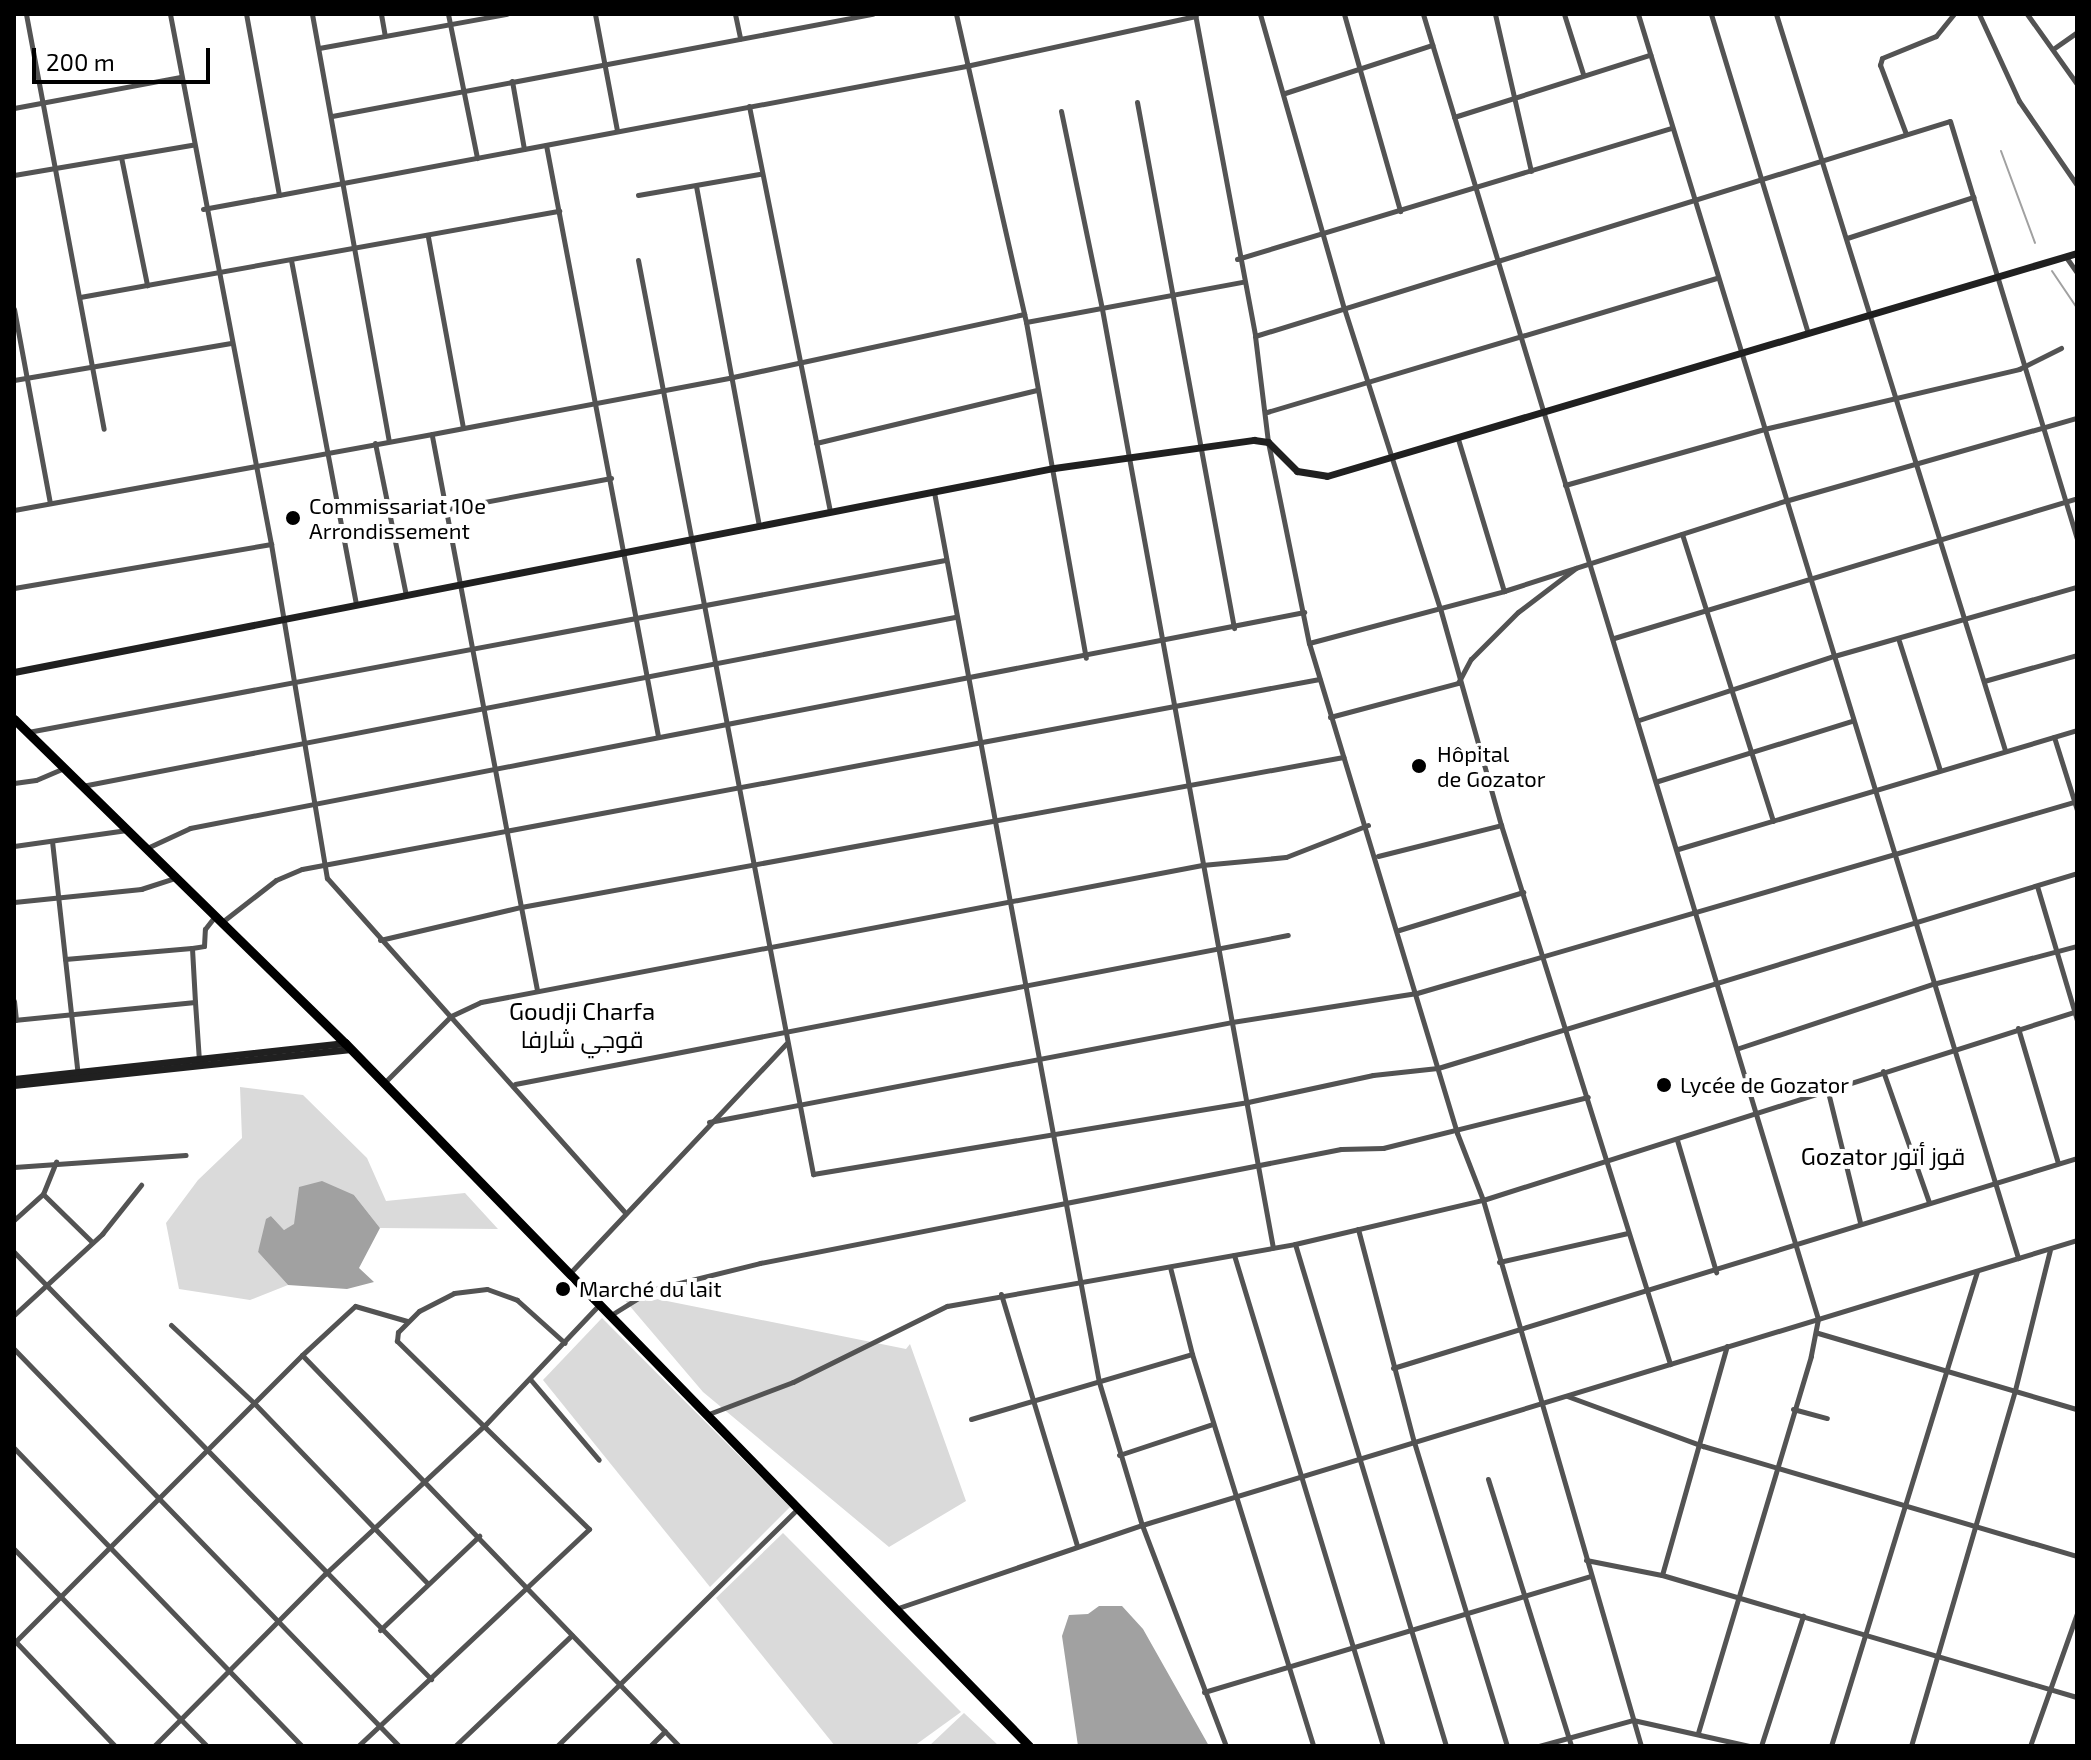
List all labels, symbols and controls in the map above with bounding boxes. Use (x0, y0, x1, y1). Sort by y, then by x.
scale bar (36, 32, 214, 82)
text: 200 m (46, 47, 115, 76)
place label: Commissariat 10e Arrondissement (309, 492, 486, 544)
marker: Commissariat 10e Arrondissement (284, 509, 302, 527)
place label: Hôpital de Gozator (1437, 740, 1546, 792)
marker: Hôpital de Gozator (1408, 755, 1430, 777)
district label: Goudji Charfa قوجي شارفا (496, 997, 668, 1053)
place label: Lycée de Gozator (1680, 1072, 1849, 1098)
marker: Lycée de Gozator (1655, 1076, 1673, 1094)
district label: Gozator قوز أتور (1801, 1142, 1965, 1170)
place label: Marché du lait (579, 1276, 722, 1302)
marker: Marché du lait (554, 1280, 572, 1298)

